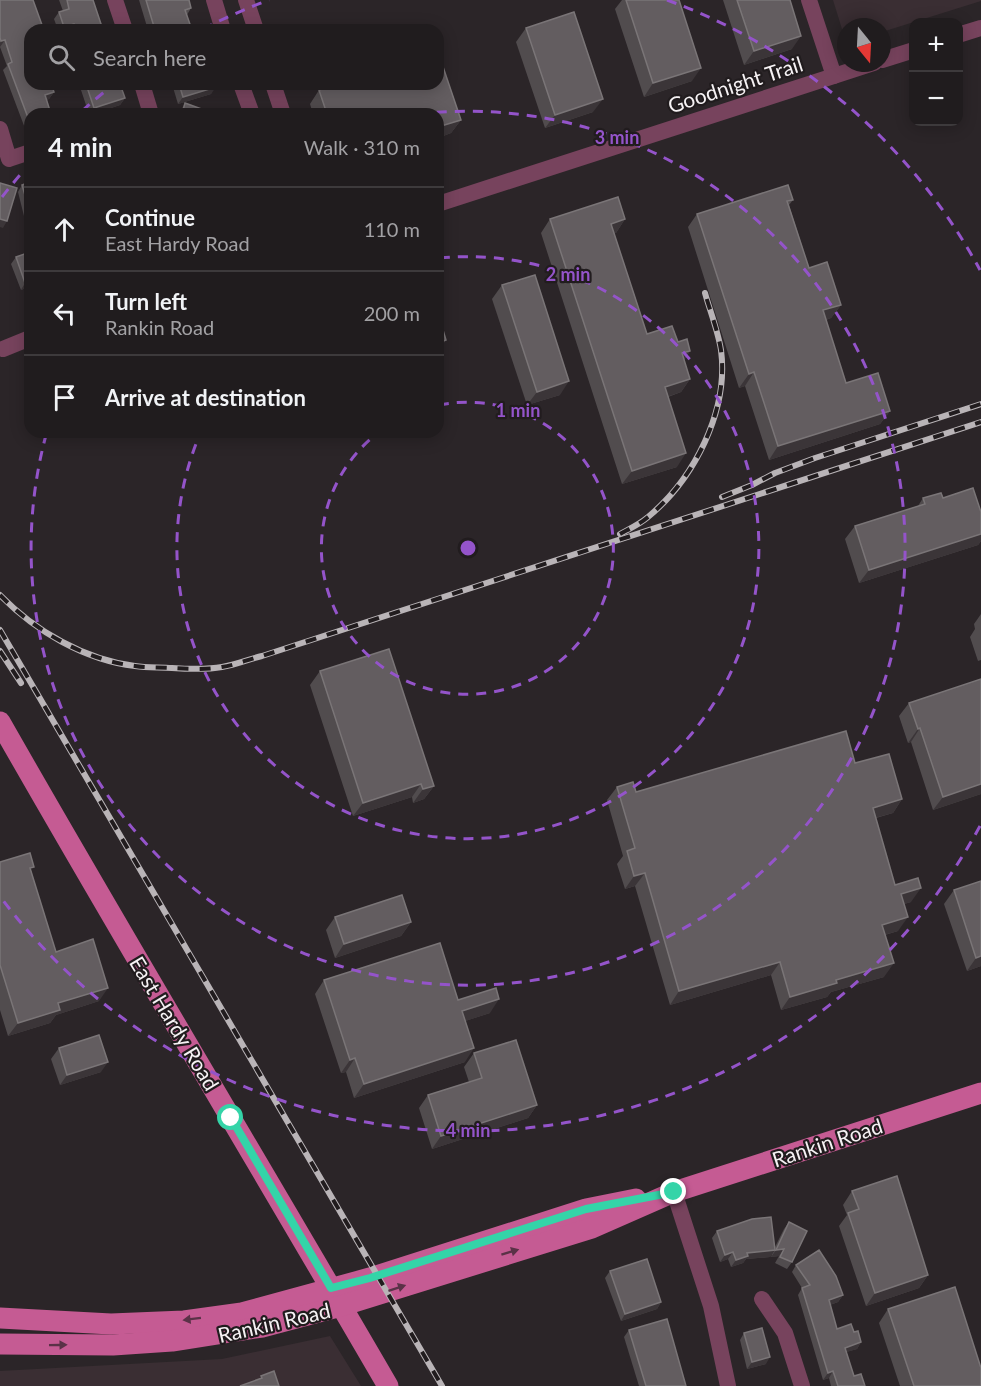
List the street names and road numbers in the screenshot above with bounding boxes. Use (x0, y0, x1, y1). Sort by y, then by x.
street label: Goodnight Trail (664, 50, 806, 118)
street label: East Hardy Road (125, 951, 225, 1095)
street label: Rankin Road (769, 1112, 885, 1172)
street label: Rankin Road (215, 1297, 333, 1347)

